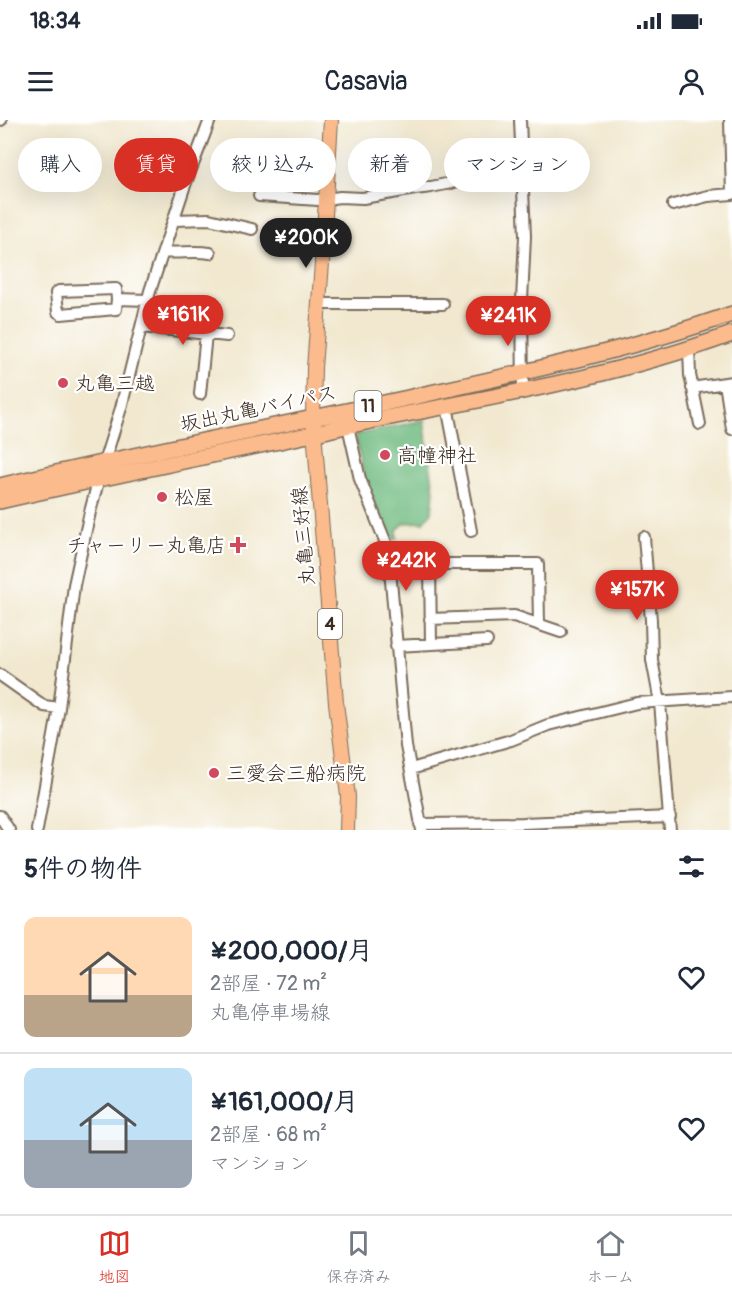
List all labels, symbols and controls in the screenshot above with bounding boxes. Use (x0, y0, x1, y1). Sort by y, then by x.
text: 18:34 (30, 7, 81, 35)
icon: menu (24, 65, 57, 98)
text: Casavia (324, 65, 408, 98)
icon: person (675, 65, 708, 98)
chip: 購入 (18, 138, 102, 192)
chip: 賃貸 (114, 138, 198, 192)
chip: 絞り込み (210, 138, 336, 192)
chip: 新着 (348, 138, 432, 192)
chip: マンション (444, 138, 590, 192)
pin: ¥200K (264, 218, 348, 269)
text: ¥200K (274, 225, 338, 250)
pin: ¥161K (141, 295, 225, 346)
pin: ¥241K (466, 296, 550, 347)
text: ¥161K (156, 302, 210, 327)
text: ¥241K (480, 303, 536, 328)
place label: 丸亀三越 (75, 371, 155, 396)
marker: 丸亀三越 (56, 376, 70, 390)
street label: 坂出丸亀バイパス (177, 380, 339, 437)
road number: 11 (354, 391, 382, 421)
place label: 高幢神社 (397, 443, 477, 468)
marker: 高幢神社 (378, 448, 392, 462)
place label: 松屋 (174, 485, 214, 510)
street label: 丸亀三好線 (287, 485, 320, 587)
marker: 松屋 (155, 490, 169, 504)
place label: チャーリー丸亀店 (66, 533, 226, 558)
marker: チャーリー丸亀店 (231, 538, 245, 552)
pin: ¥242K (364, 541, 448, 592)
text: ¥242K (376, 548, 436, 573)
pin: ¥157K (595, 570, 679, 621)
text: ¥157K (609, 577, 665, 602)
road number: 4 (318, 609, 342, 639)
place label: 三愛会三船病院 (226, 761, 366, 786)
marker: 三愛会三船病院 (207, 766, 221, 780)
icon: filters (675, 850, 708, 883)
text: 5件の物件 (24, 853, 142, 885)
text: ¥200,000/月 (210, 935, 373, 967)
icon: home (72, 941, 144, 1013)
icon: heart (675, 961, 708, 994)
text: 2部屋 · 72 m² (210, 971, 327, 996)
text: 丸亀停車場線 (210, 1000, 330, 1025)
text: ¥161,000/月 (210, 1086, 359, 1118)
icon: home (72, 1092, 144, 1164)
icon: heart (675, 1112, 708, 1145)
text: 2部屋 · 68 m² (210, 1122, 327, 1147)
text: マンション (210, 1151, 309, 1176)
tab: 地図 (98, 1227, 131, 1287)
tab: 保存済み (327, 1227, 391, 1287)
tab: ホーム (587, 1227, 634, 1287)

